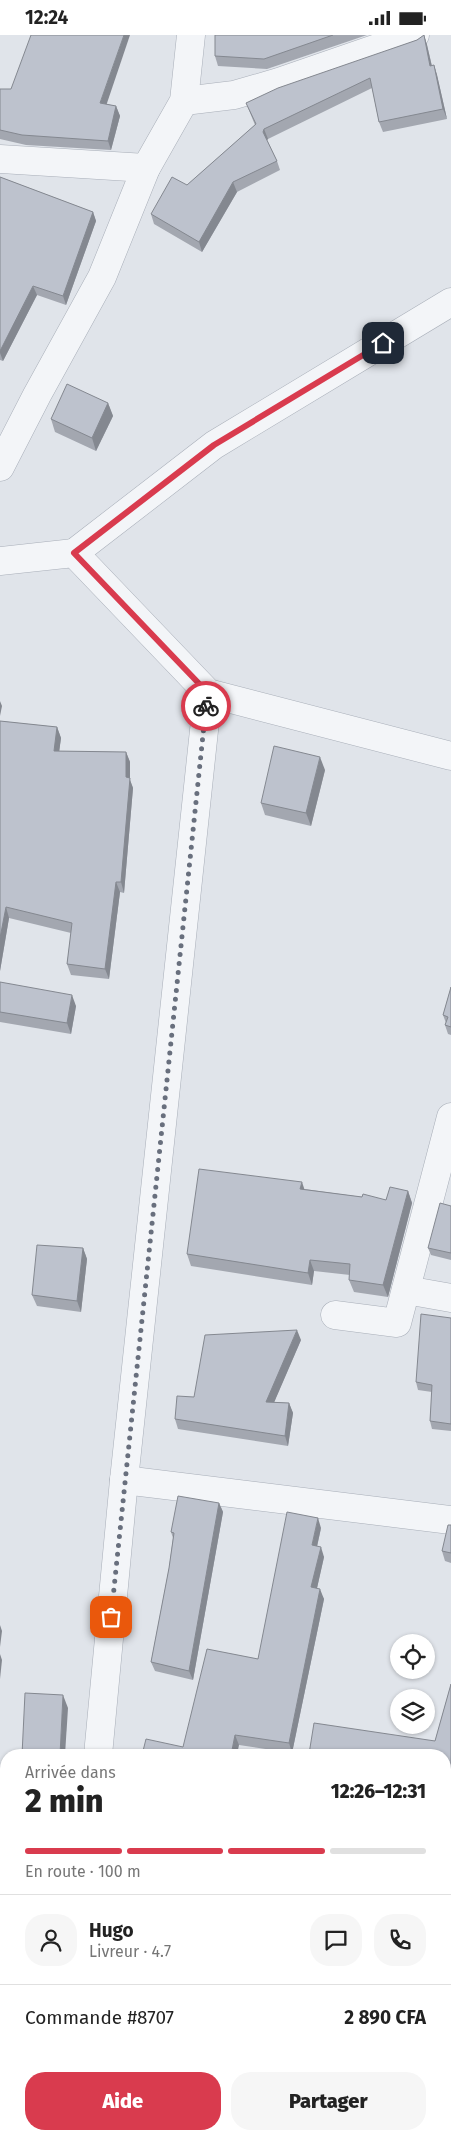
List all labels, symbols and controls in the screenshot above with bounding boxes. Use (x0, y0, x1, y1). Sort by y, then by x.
text: 12:24 (25, 6, 68, 29)
pin (362, 322, 404, 364)
icon: home (369, 329, 397, 357)
courier (181, 681, 231, 731)
icon: bike (192, 692, 220, 720)
pin (90, 1596, 132, 1638)
icon: bag (97, 1603, 125, 1631)
map controls (390, 1634, 435, 1734)
button: locate (390, 1634, 435, 1679)
button: layers (390, 1689, 435, 1734)
text: Arrivée dans (25, 1763, 116, 1782)
text: 12:26–12:31 (331, 1780, 426, 1803)
text: 2 min (25, 1782, 103, 1820)
text: En route · 100 m (25, 1862, 141, 1881)
button: person (25, 1914, 77, 1966)
button: chat (310, 1914, 362, 1966)
button: phone (374, 1914, 426, 1966)
text: Hugo (89, 1919, 134, 1942)
text: Livreur · 4.7 (89, 1942, 171, 1961)
text: Commande #8707 (25, 2006, 174, 2029)
text: 2 890 CFA (344, 2006, 426, 2029)
button: Aide (25, 2072, 221, 2130)
button: Partager (231, 2072, 426, 2130)

